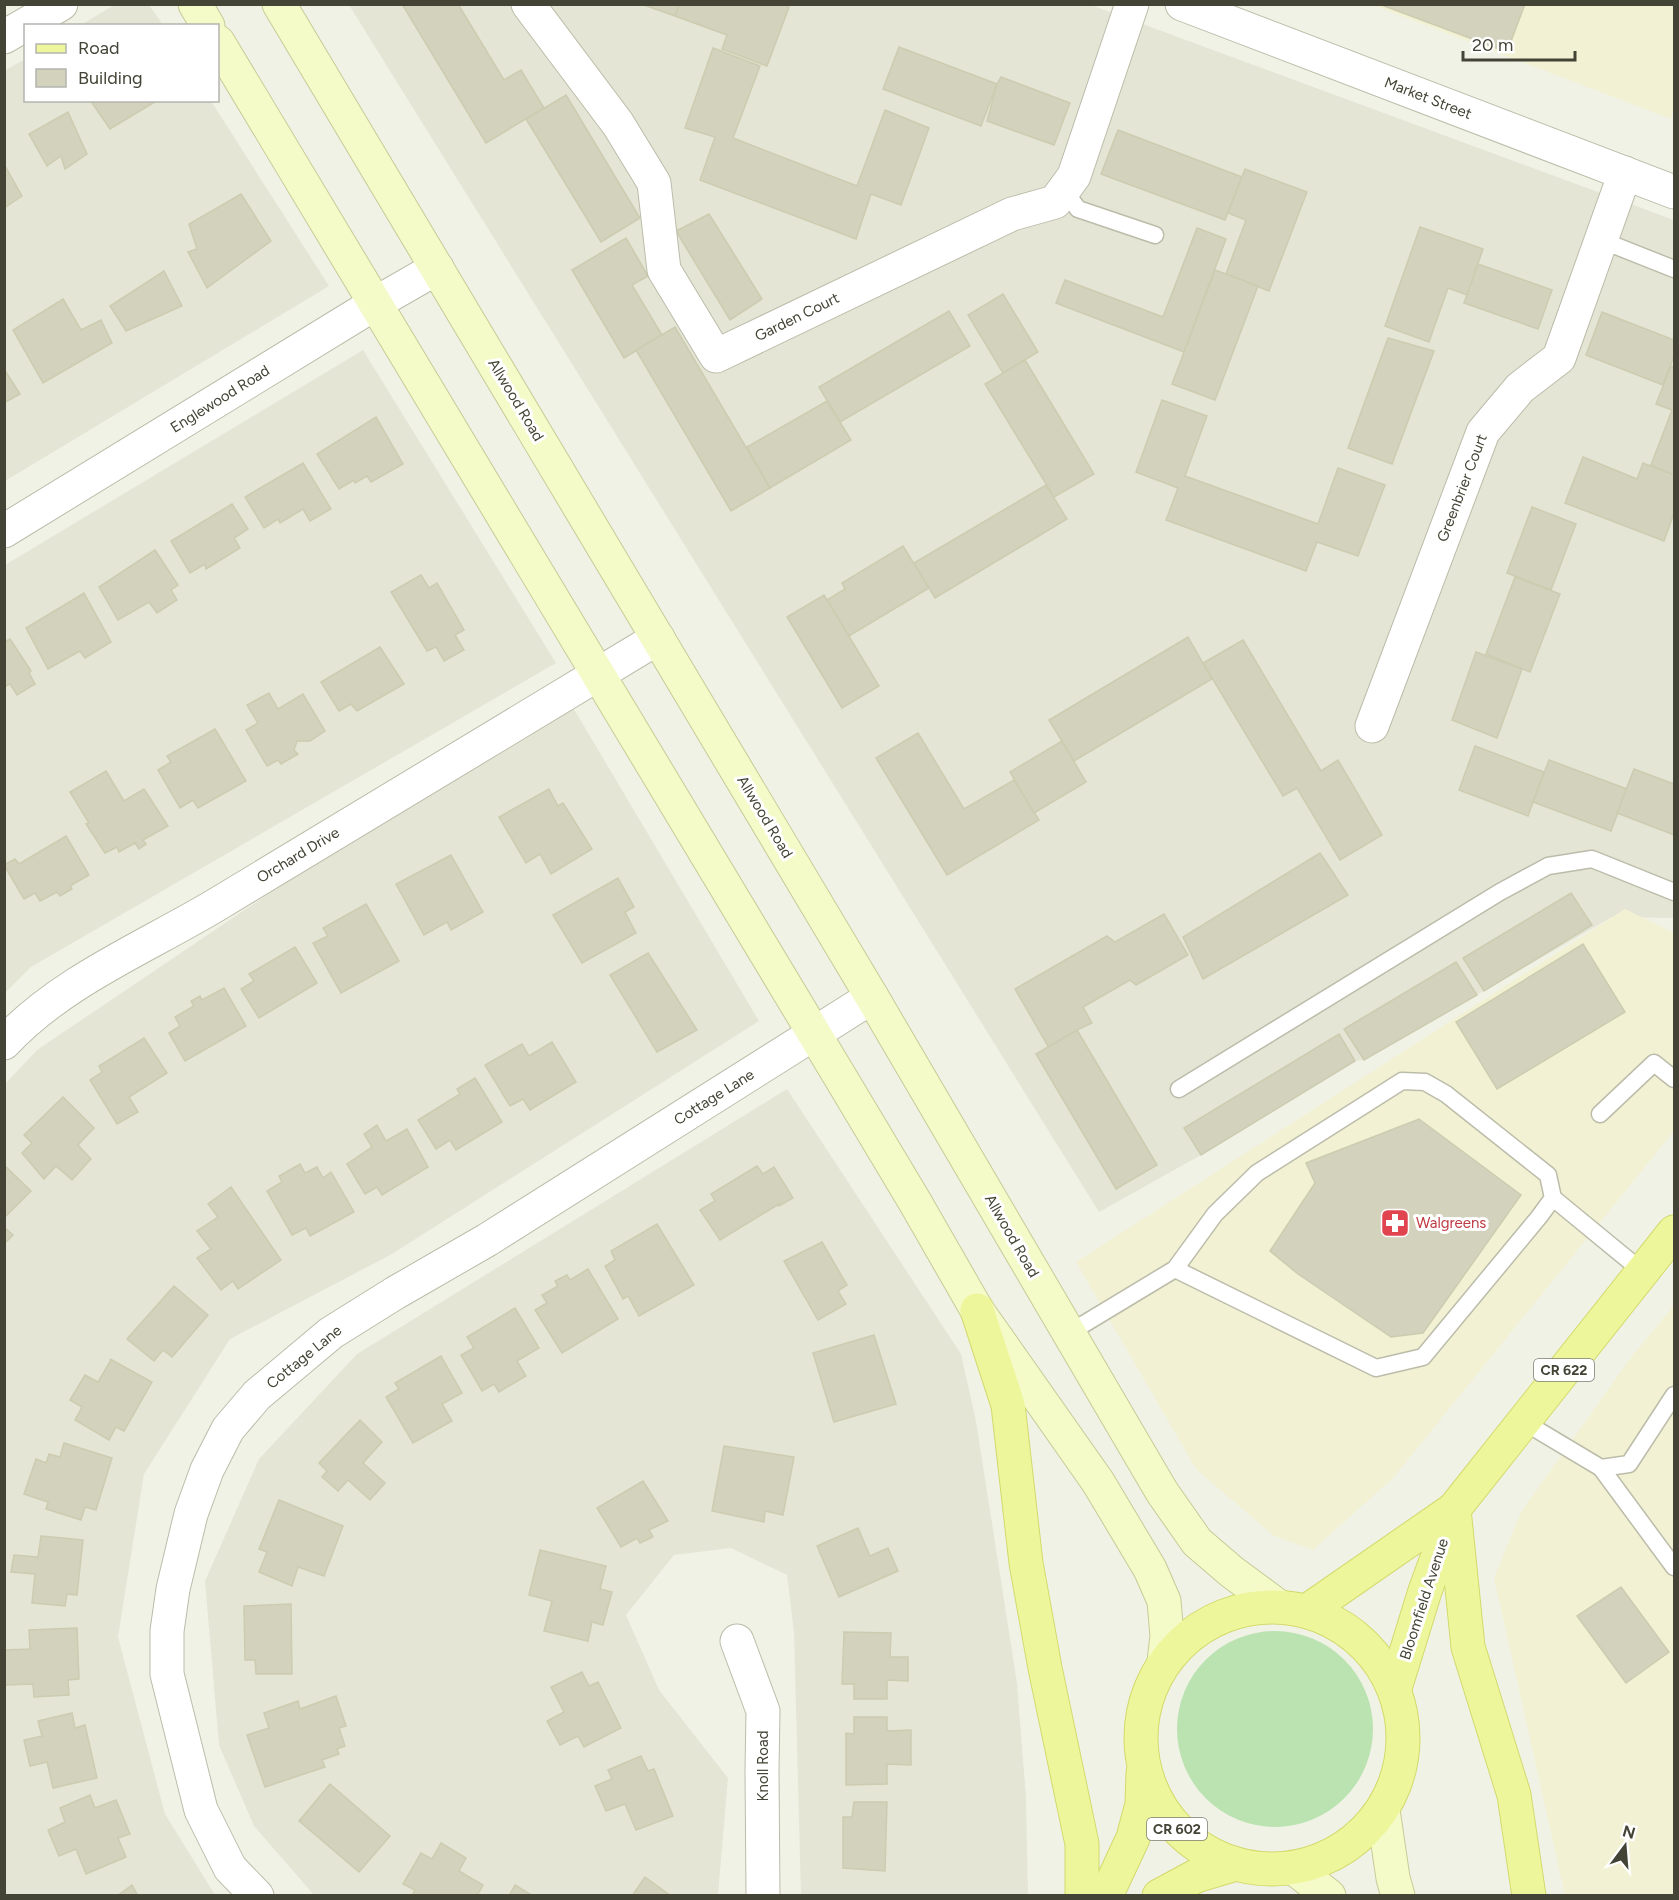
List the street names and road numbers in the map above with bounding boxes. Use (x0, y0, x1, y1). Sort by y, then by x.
street label: Market Street (1382, 73, 1475, 123)
street label: Garden Court (752, 289, 842, 345)
street label: Allwood Road (484, 356, 548, 444)
street label: Englewood Road (167, 361, 273, 437)
street label: Greenbrier Court (1433, 431, 1491, 545)
street label: Allwood Road (733, 773, 797, 861)
street label: Orchard Drive (253, 823, 343, 887)
street label: Cottage Lane (671, 1065, 757, 1129)
street label: Allwood Road (981, 1191, 1043, 1281)
street label: Cottage Lane (263, 1321, 345, 1393)
road number: CR 622 (1534, 1359, 1594, 1381)
street label: Bloomfield Avenue (1396, 1536, 1452, 1662)
street label: Knoll Road (754, 1730, 772, 1802)
road number: CR 602 (1147, 1818, 1207, 1840)

